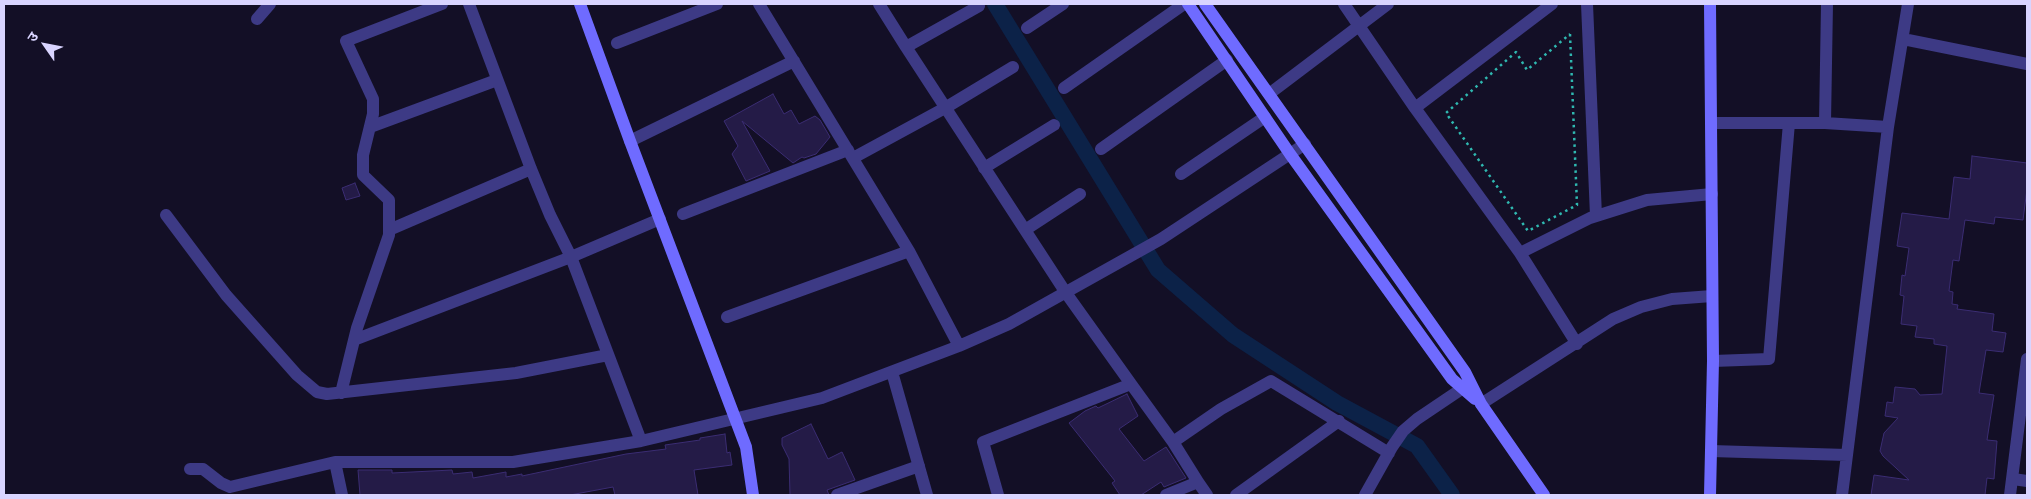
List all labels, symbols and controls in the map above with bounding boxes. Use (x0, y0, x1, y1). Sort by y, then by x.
north arrow (20, 20, 70, 70)
text: उ (23, 28, 42, 45)

